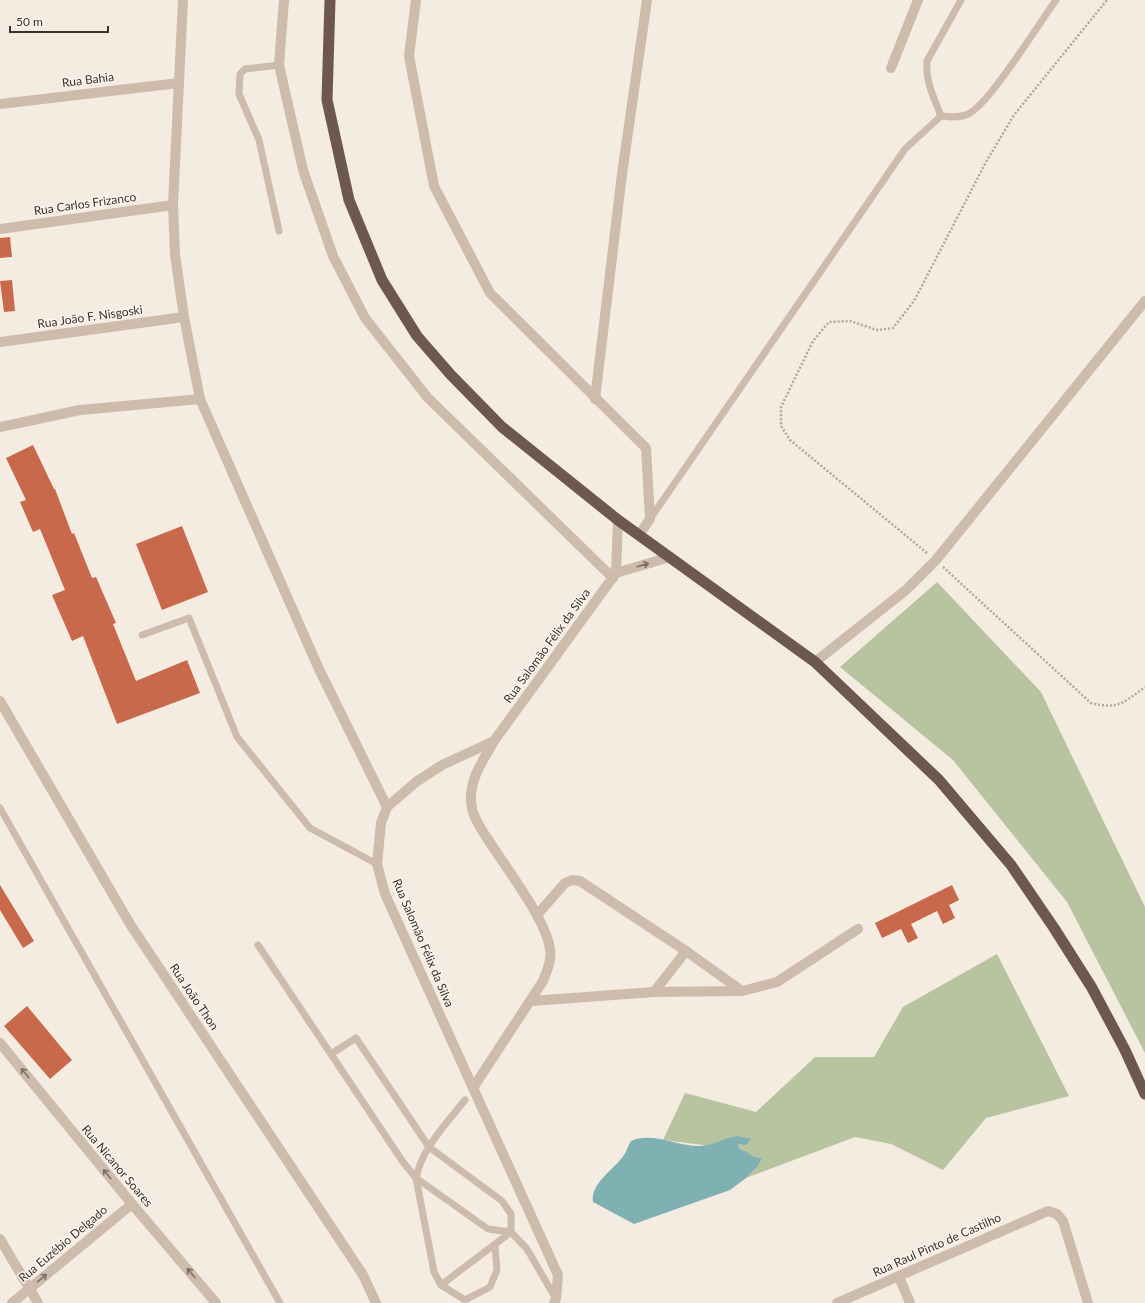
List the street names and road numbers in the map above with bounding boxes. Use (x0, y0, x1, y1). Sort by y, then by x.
street label: Rua Bahia (61, 69, 115, 90)
street label: Rua Carlos Frizanco (33, 189, 137, 218)
street label: Rua João F. Nisgoski (36, 302, 144, 331)
street label: Rua Salomão Félix da Silva (500, 585, 593, 706)
street label: Rua Salomão Félix da Silva (390, 876, 457, 1009)
street label: Rua João Thon (167, 961, 222, 1033)
street label: Rua Nicanor Soares (79, 1122, 156, 1210)
street label: Rua Euzébio Delgado (15, 1202, 110, 1285)
street label: Rua Raul Pinto de Castilho (870, 1209, 1003, 1280)

